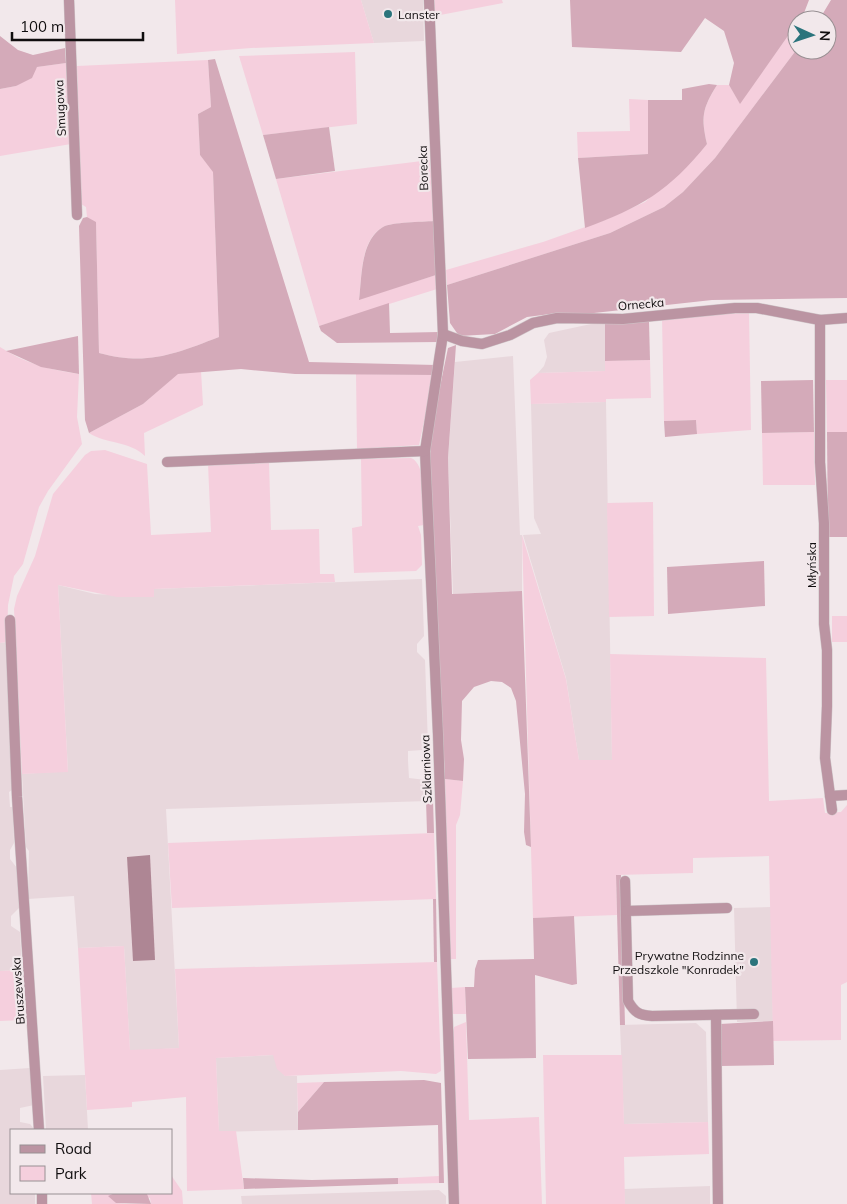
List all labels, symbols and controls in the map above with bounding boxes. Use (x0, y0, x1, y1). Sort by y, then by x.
place label: Lanster (398, 7, 440, 22)
marker: Lanster (382, 8, 394, 20)
scale bar (12, 10, 144, 42)
north arrow (787, 10, 837, 60)
text: 100 m (20, 17, 64, 36)
text: N (816, 30, 834, 41)
street label: Smugowa (51, 79, 69, 137)
street label: Borecka (415, 145, 431, 191)
street label: Ornecka (617, 295, 665, 313)
street label: Młyńska (804, 542, 819, 588)
street label: Szklarniowa (417, 735, 435, 803)
place label: Prywatne Rodzinne Przedszkole "Konradek" (612, 948, 744, 977)
marker: Prywatne Rodzinne Przedszkole "Konradek" (748, 956, 760, 968)
street label: Bruszewska (8, 957, 28, 1025)
legend (10, 1129, 172, 1194)
text: Road (55, 1139, 92, 1158)
text: Park (55, 1164, 87, 1183)

